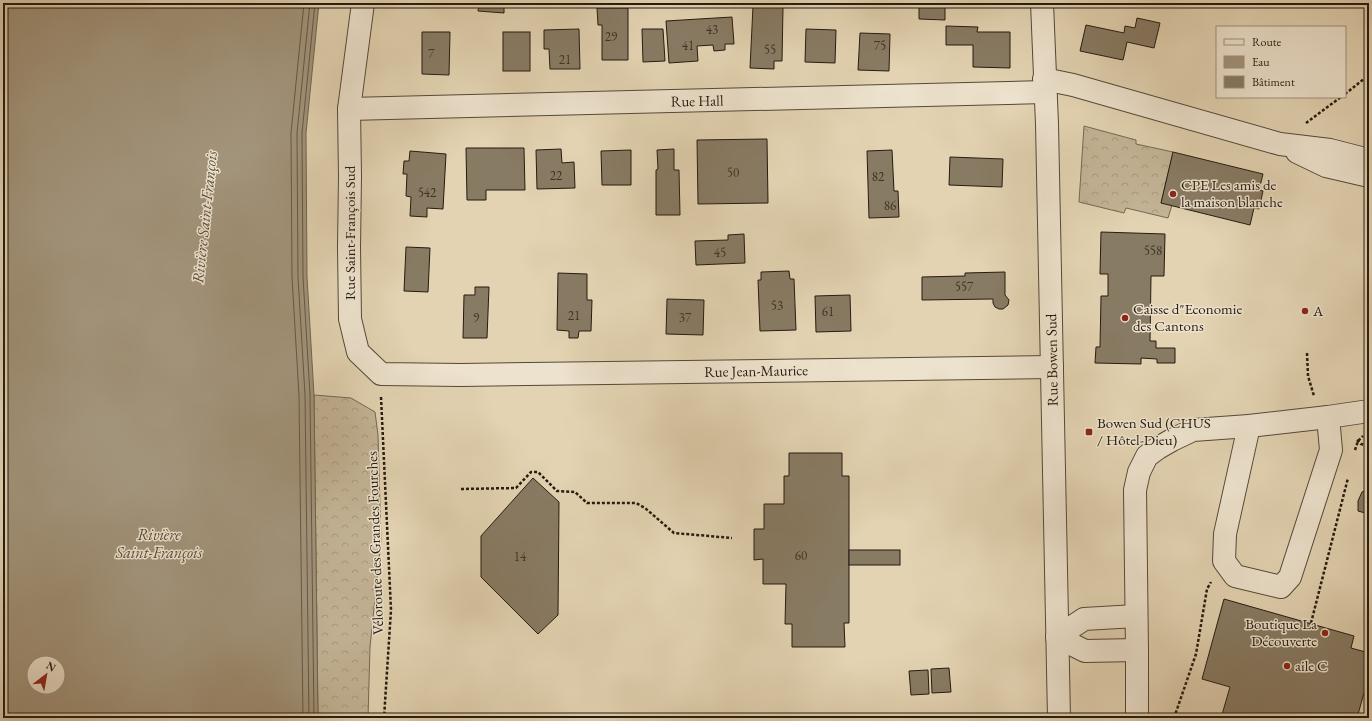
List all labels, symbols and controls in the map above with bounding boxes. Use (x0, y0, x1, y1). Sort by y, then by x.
house number: 43 (706, 21, 718, 38)
legend (1216, 26, 1346, 98)
house number: 29 (605, 28, 618, 45)
text: Route (1252, 34, 1282, 50)
house number: 41 (682, 37, 694, 54)
house number: 75 (874, 37, 886, 54)
house number: 55 (764, 41, 776, 58)
house number: 7 (428, 45, 435, 62)
house number: 21 (559, 51, 571, 68)
text: Eau (1252, 54, 1270, 70)
text: Bâtiment (1252, 74, 1295, 90)
street label: Rue Hall (670, 91, 724, 110)
water label: Rivière Saint-François (187, 149, 222, 284)
house number: 50 (727, 164, 739, 181)
street label: Rue Saint-François Sud (340, 165, 359, 300)
house number: 22 (550, 167, 563, 184)
house number: 82 (872, 168, 885, 185)
place label: CPE Les amis de la maison blanche (1181, 175, 1283, 211)
house number: 542 (418, 184, 437, 201)
marker: CPE Les amis de la maison blanche (1168, 189, 1178, 199)
house number: 86 (884, 197, 896, 214)
house number: 558 (1144, 242, 1162, 259)
house number: 45 (714, 244, 726, 261)
house number: 557 (955, 278, 974, 295)
house number: 53 (771, 297, 783, 314)
place label: Caisse d"Economie des Cantons (1133, 299, 1242, 335)
place label: A (1312, 301, 1324, 320)
house number: 61 (822, 303, 834, 320)
marker: A (1300, 306, 1310, 316)
house number: 21 (568, 307, 580, 324)
house number: 9 (473, 309, 480, 326)
house number: 37 (679, 309, 692, 326)
street label: Rue Bowen Sud (1041, 313, 1062, 406)
marker: Caisse d"Economie des Cantons (1120, 313, 1130, 323)
street label: Rue Jean-Maurice (704, 360, 808, 381)
place label: Bowen Sud (CHUS / Hôtel-Dieu) (1097, 413, 1211, 449)
marker: Bowen Sud (CHUS / Hôtel-Dieu) (1084, 427, 1094, 437)
street label: Véloroute des Grandes Fourches (362, 451, 387, 635)
water label: Rivière Saint-François (115, 524, 203, 563)
house number: 60 (795, 547, 807, 564)
house number: 14 (514, 548, 527, 565)
place label: Boutique La Découverte (1245, 614, 1317, 650)
marker: Boutique La Découverte (1320, 628, 1330, 638)
north arrow (26, 655, 66, 695)
place label: aile C (1295, 656, 1328, 675)
text: N (44, 658, 59, 675)
marker: aile C (1282, 661, 1292, 671)

